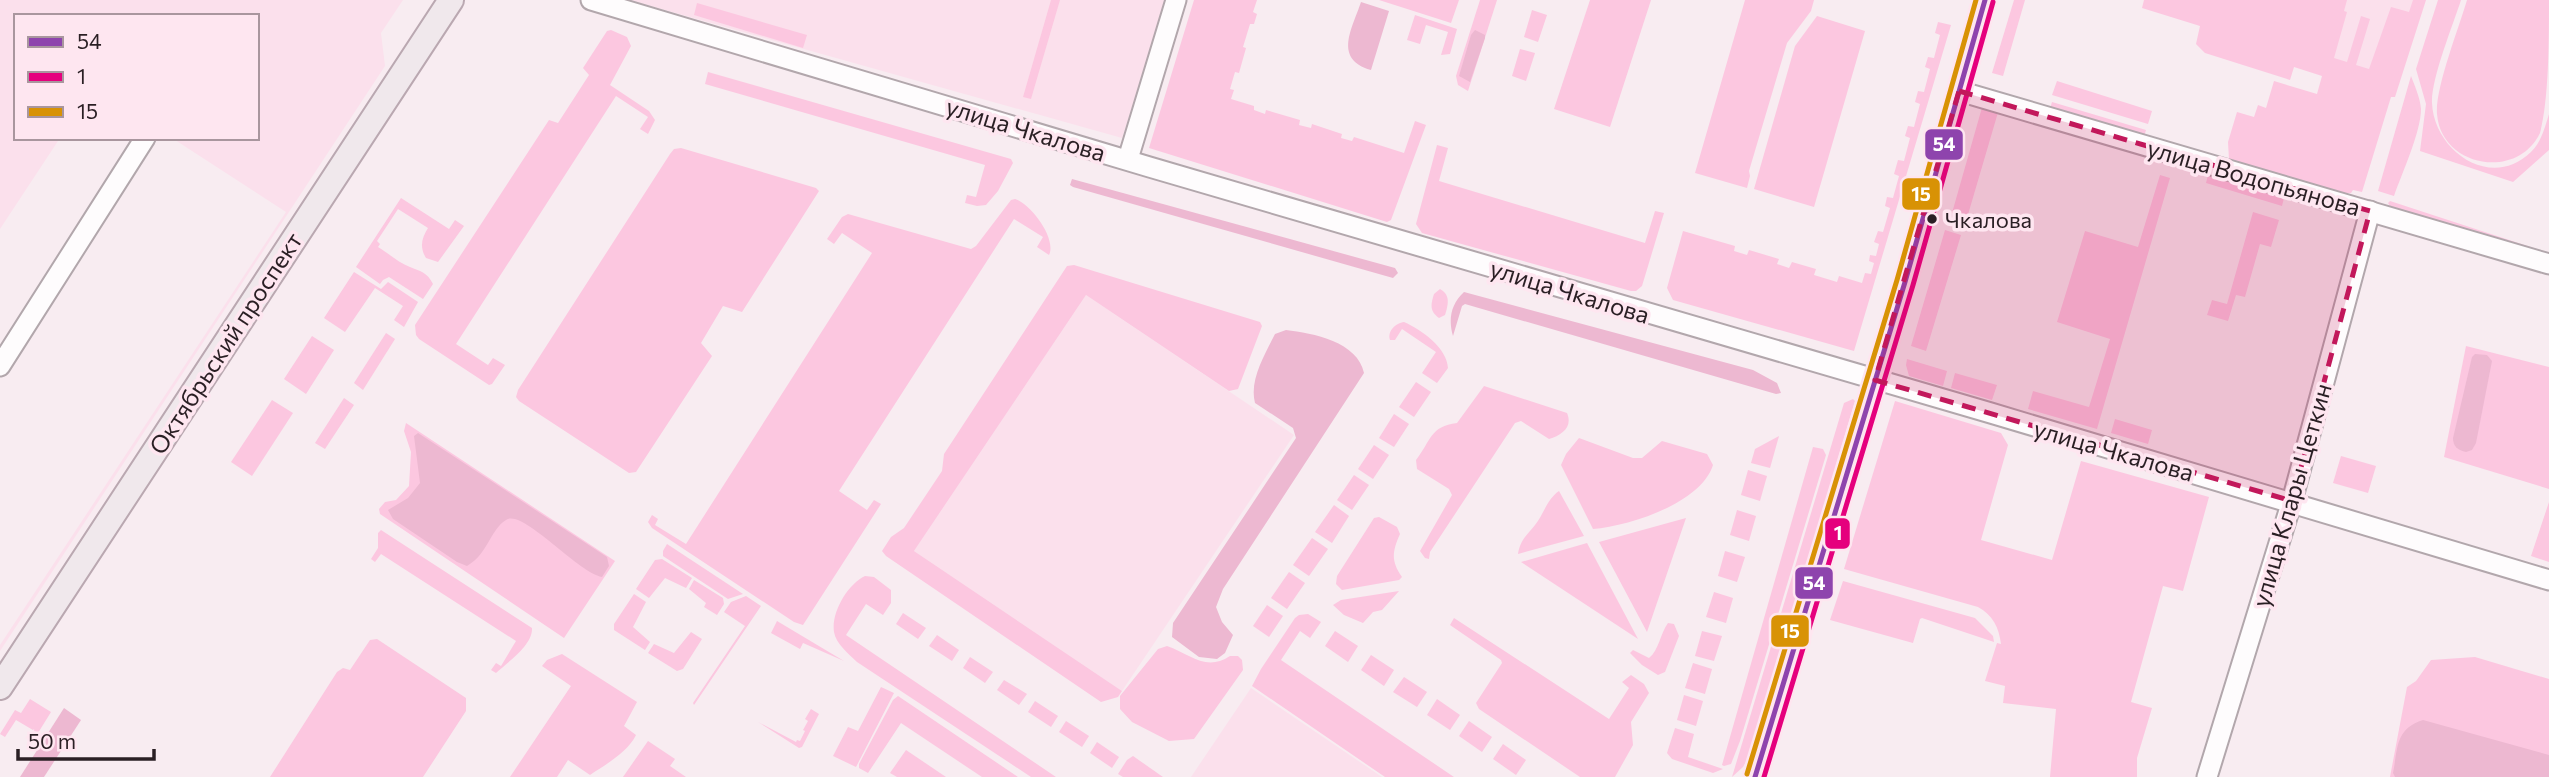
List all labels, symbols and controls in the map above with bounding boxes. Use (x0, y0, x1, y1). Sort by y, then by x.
legend (14, 14, 259, 140)
text: 54 (77, 28, 102, 53)
text: 1 (77, 63, 86, 88)
street label: улица Чкалова (943, 91, 1109, 167)
text: 15 (77, 98, 98, 123)
line badge: 54 (1924, 128, 1964, 161)
text: 54 (1933, 132, 1956, 155)
street label: улица Водопьянова (2144, 133, 2364, 221)
line badge: 15 (1901, 177, 1941, 211)
text: 15 (1911, 182, 1931, 205)
place label: Чкалова (1945, 206, 2032, 233)
marker: Чкалова (1925, 212, 1939, 226)
street label: Октябрьский проспект (142, 227, 308, 459)
street label: улица Чкалова (1487, 253, 1653, 329)
street label: улица Клары Цеткин (2245, 380, 2337, 610)
street label: улица Чкалова (2031, 413, 2197, 487)
line badge: 1 (1824, 517, 1851, 550)
text: 1 (1834, 521, 1842, 544)
line badge: 54 (1794, 566, 1834, 600)
text: 54 (1803, 571, 1826, 594)
line badge: 15 (1770, 614, 1810, 648)
text: 15 (1780, 619, 1800, 642)
scale bar (18, 718, 154, 762)
text: 50 m (28, 728, 76, 753)

